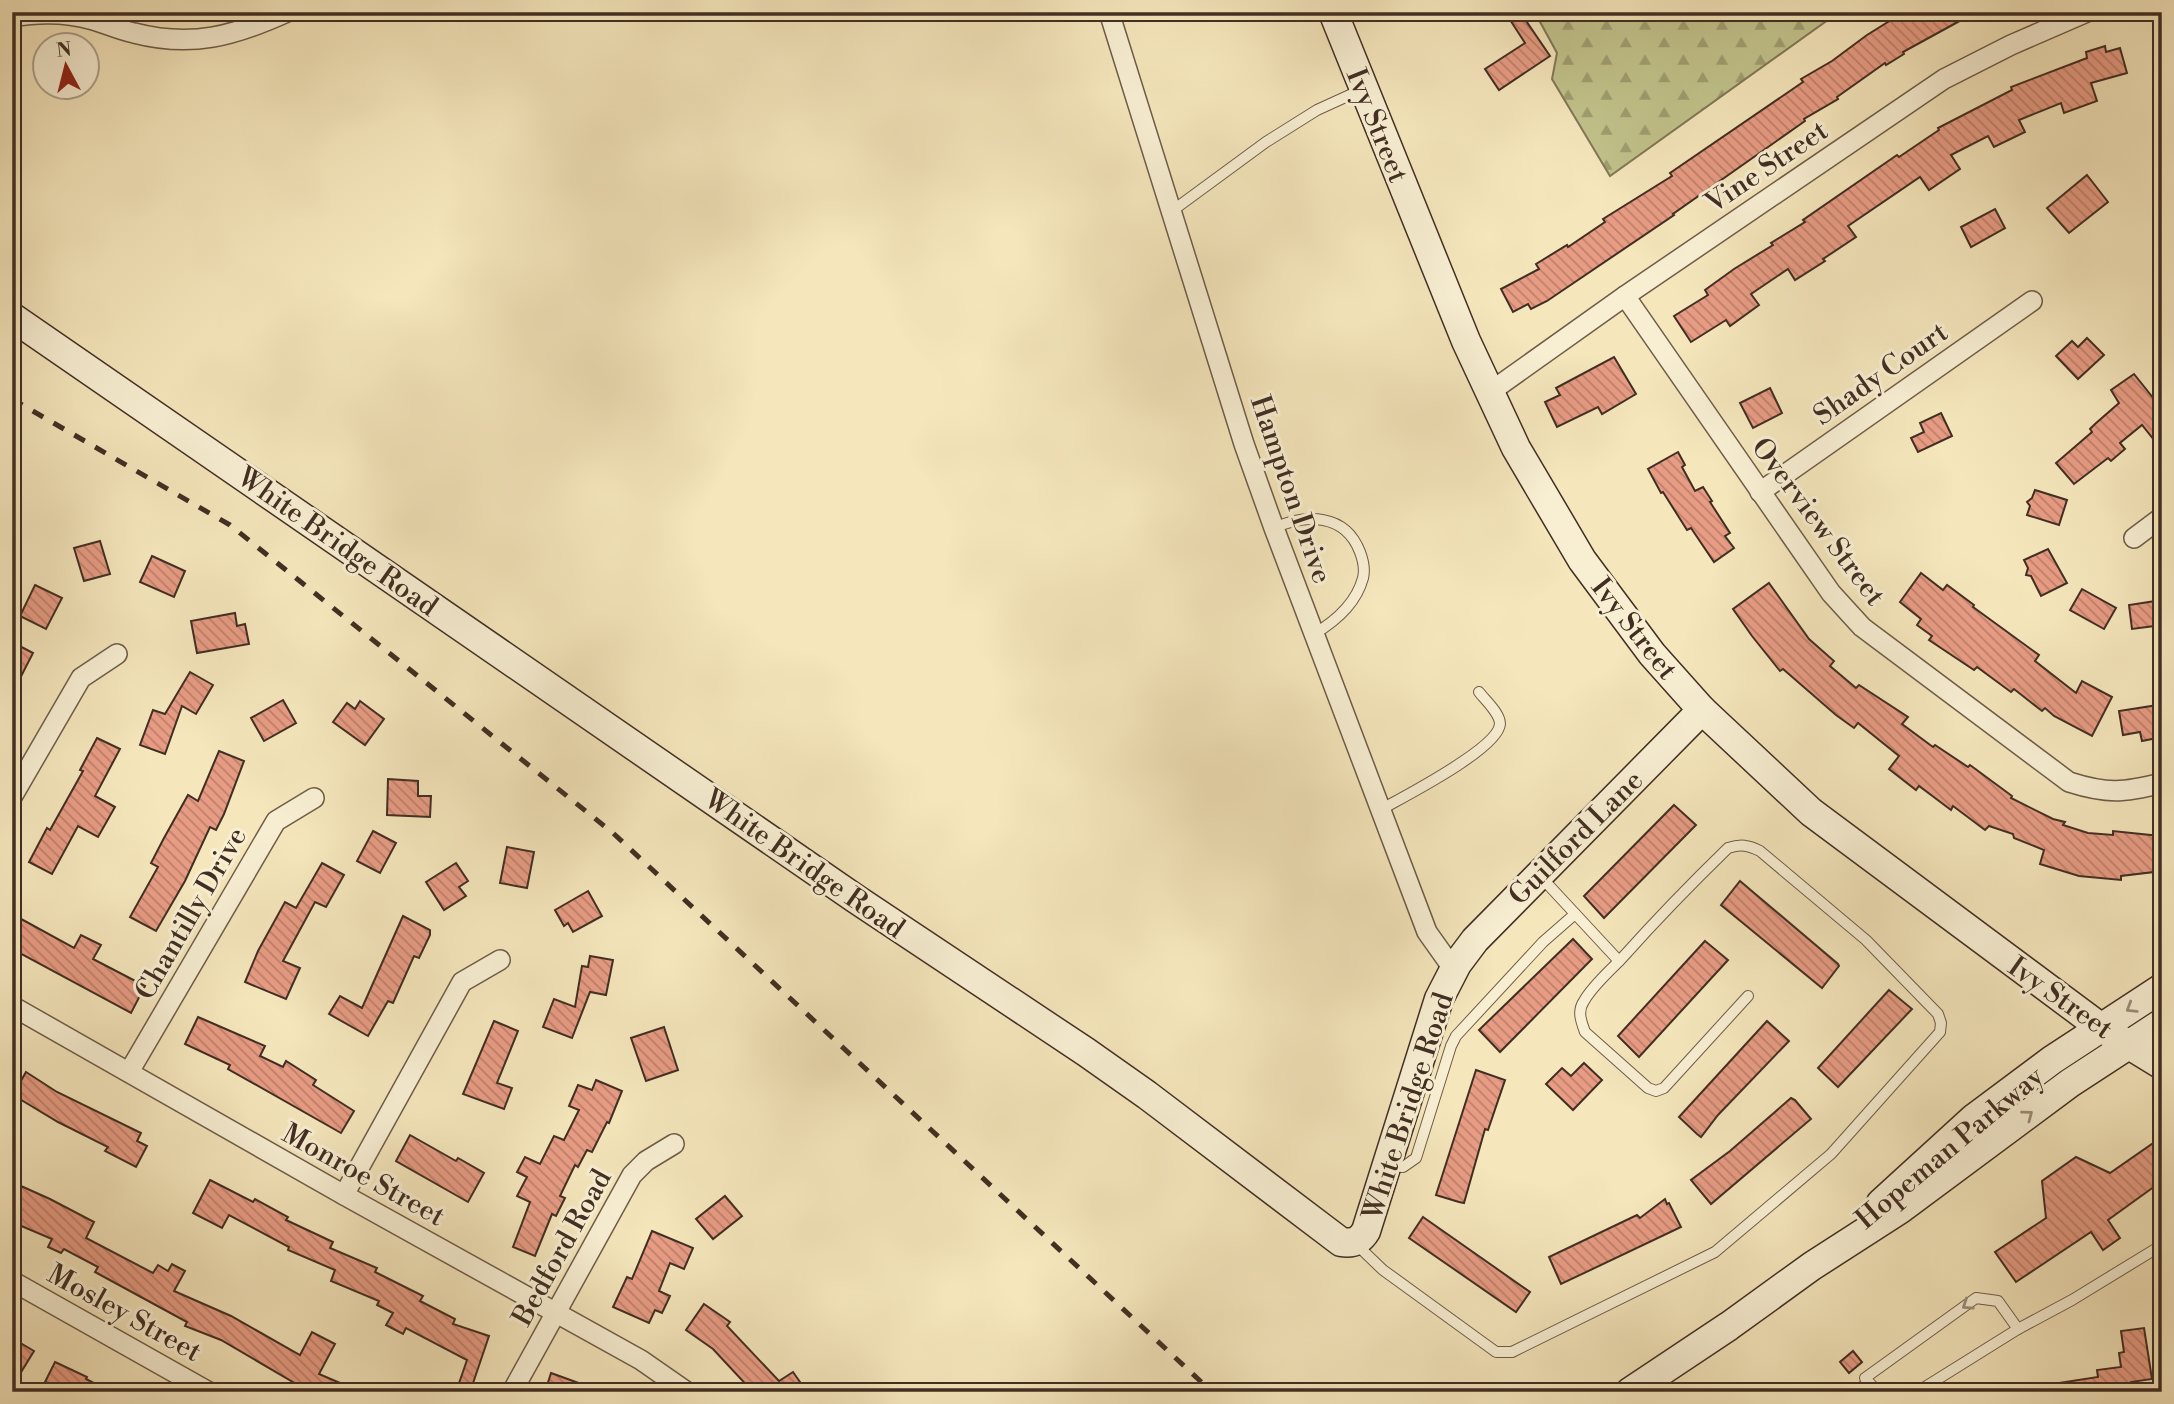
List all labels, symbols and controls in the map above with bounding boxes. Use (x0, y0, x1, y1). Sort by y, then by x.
north arrow (32, 32, 102, 102)
text: N (55, 37, 73, 63)
street label: Ivy Street (1338, 63, 1415, 188)
street label: Vine Street (1698, 113, 1835, 222)
street label: Shady Court (1807, 315, 1955, 433)
street label: Hampton Drive (1242, 391, 1339, 588)
street label: Overview Street (1743, 431, 1892, 613)
street label: White Bridge Road (229, 459, 444, 625)
street label: Ivy Street (1583, 571, 1685, 687)
street label: Guilford Lane (1501, 763, 1651, 913)
street label: White Bridge Road (696, 781, 911, 947)
street label: Chantilly Drive (128, 821, 255, 1006)
street label: Ivy Street (2001, 949, 2119, 1047)
street label: White Bridge Road (1355, 988, 1462, 1226)
one-way arrow (2125, 999, 2138, 1012)
street label: Hopeman Parkway (1849, 1059, 2051, 1237)
one-way arrow (2020, 1110, 2033, 1123)
street label: Monroe Street (276, 1116, 451, 1234)
street label: Bedford Road (504, 1163, 620, 1333)
street label: Mosley Street (41, 1257, 207, 1370)
one-way arrow (1962, 1297, 1975, 1309)

